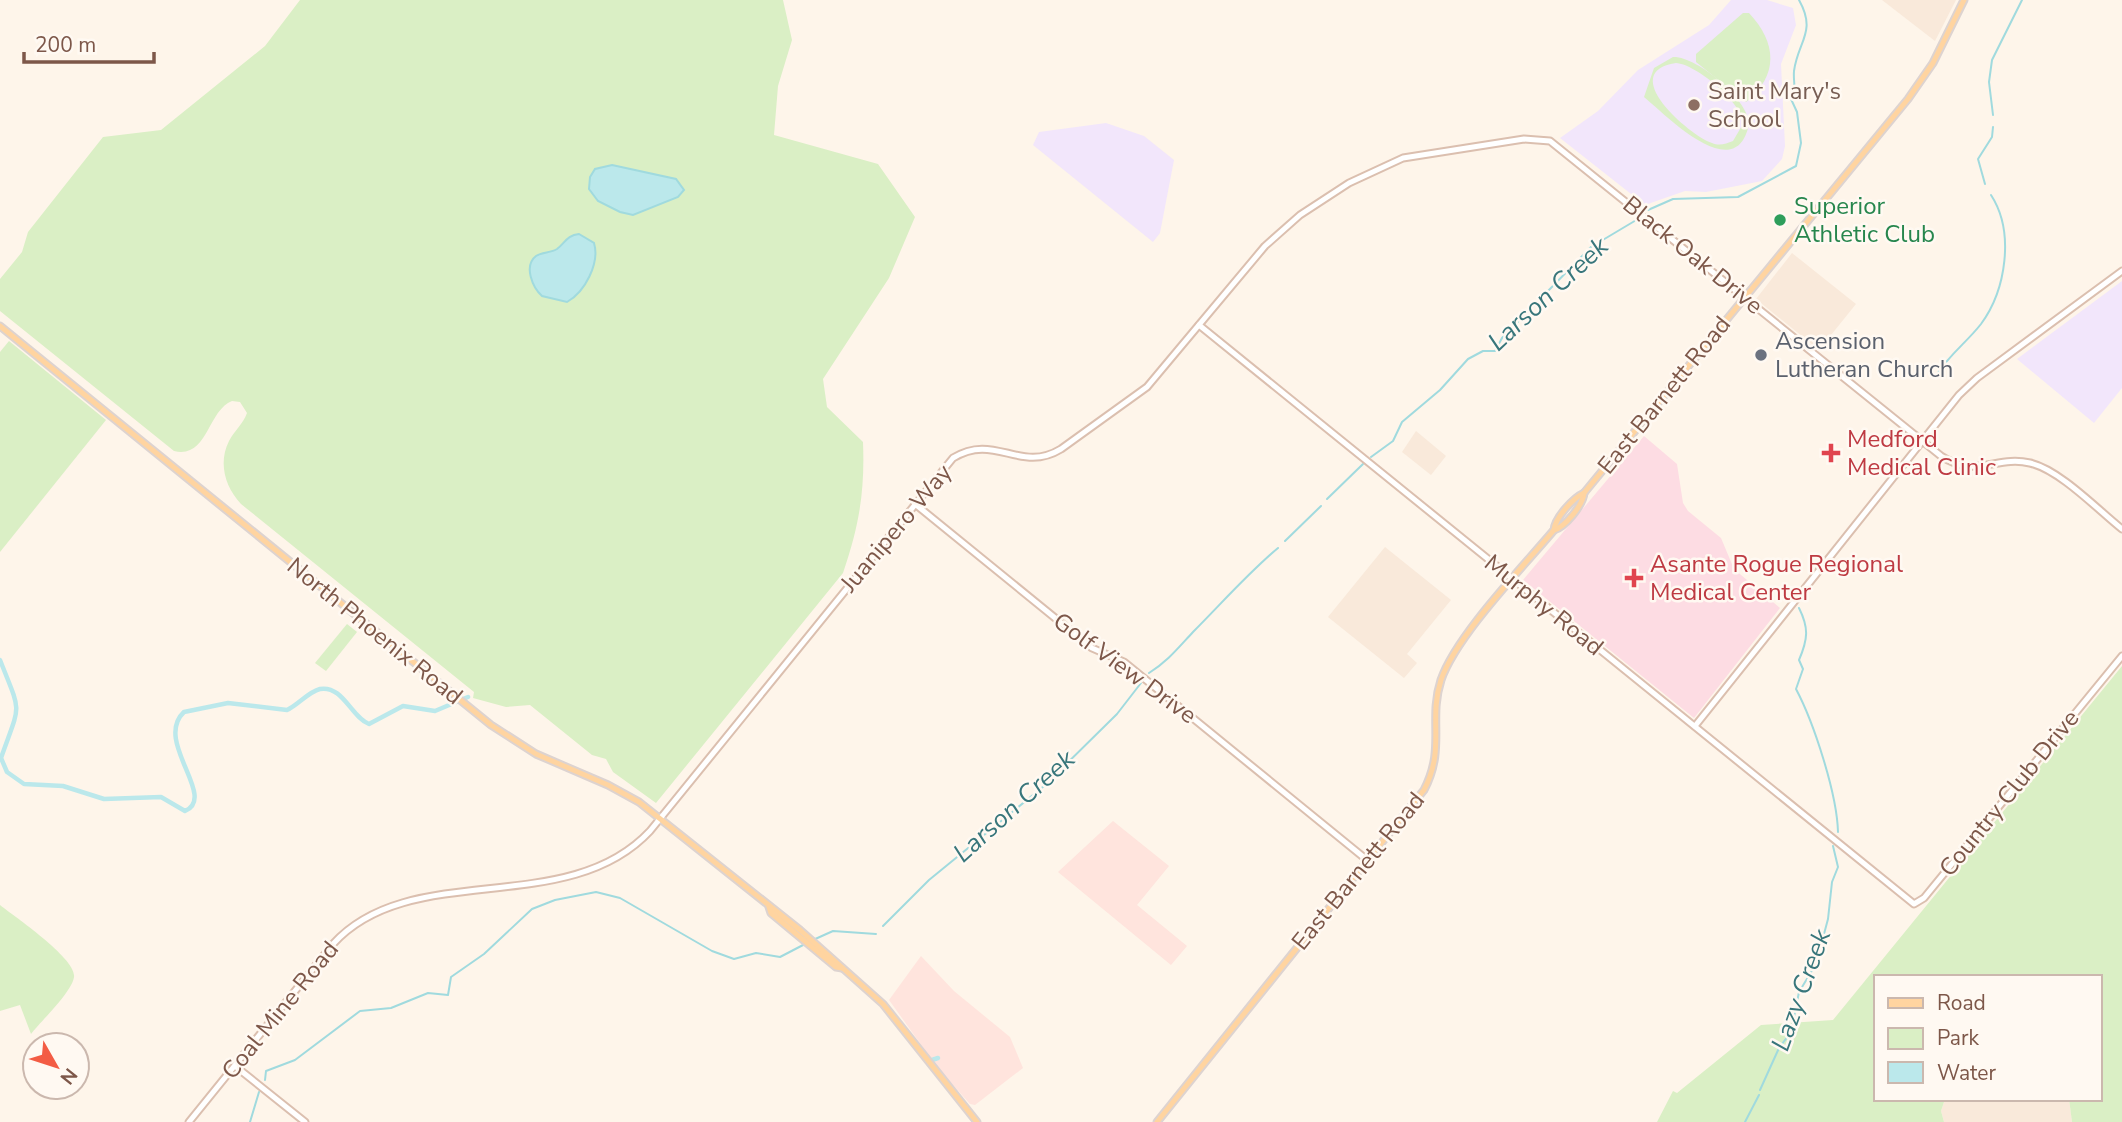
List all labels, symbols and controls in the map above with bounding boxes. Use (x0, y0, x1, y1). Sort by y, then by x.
scale bar (24, 21, 154, 65)
text: 200 m (35, 31, 96, 59)
place label: Saint Mary's School (1708, 75, 1841, 135)
marker: Saint Mary's School (1686, 97, 1702, 113)
street label: Black Oak Drive (1616, 189, 1770, 321)
place label: Superior Athletic Club (1794, 190, 1935, 250)
marker: Superior Athletic Club (1772, 212, 1788, 228)
water label: Larson Creek (1480, 228, 1617, 359)
street label: East Barnett Road (1590, 309, 1738, 481)
place label: Ascension Lutheran Church (1775, 325, 1953, 385)
marker: Ascension Lutheran Church (1753, 347, 1769, 363)
place label: Medford Medical Clinic (1847, 423, 1996, 483)
marker: Medford Medical Clinic (1821, 443, 1841, 463)
street label: Juanipero Way (832, 457, 959, 600)
street label: Murphy Road (1478, 547, 1610, 663)
place label: Asante Rogue Regional Medical Center (1650, 548, 1903, 608)
street label: North Phoenix Road (281, 550, 469, 712)
marker: Asante Rogue Regional Medical Center (1624, 568, 1644, 588)
street label: Golf View Drive (1047, 605, 1203, 731)
street label: Country Club Drive (1932, 703, 2086, 883)
water label: Larson Creek (946, 741, 1083, 870)
street label: East Barnett Road (1284, 785, 1432, 957)
water label: Lazy Creek (1763, 923, 1840, 1056)
street label: Coal Mine Road (214, 934, 346, 1086)
legend (1874, 975, 2101, 1101)
text: Road (1937, 989, 1986, 1017)
text: Park (1937, 1024, 1979, 1052)
north arrow (21, 1031, 91, 1101)
text: Water (1937, 1059, 1996, 1087)
text: N (54, 1062, 83, 1090)

